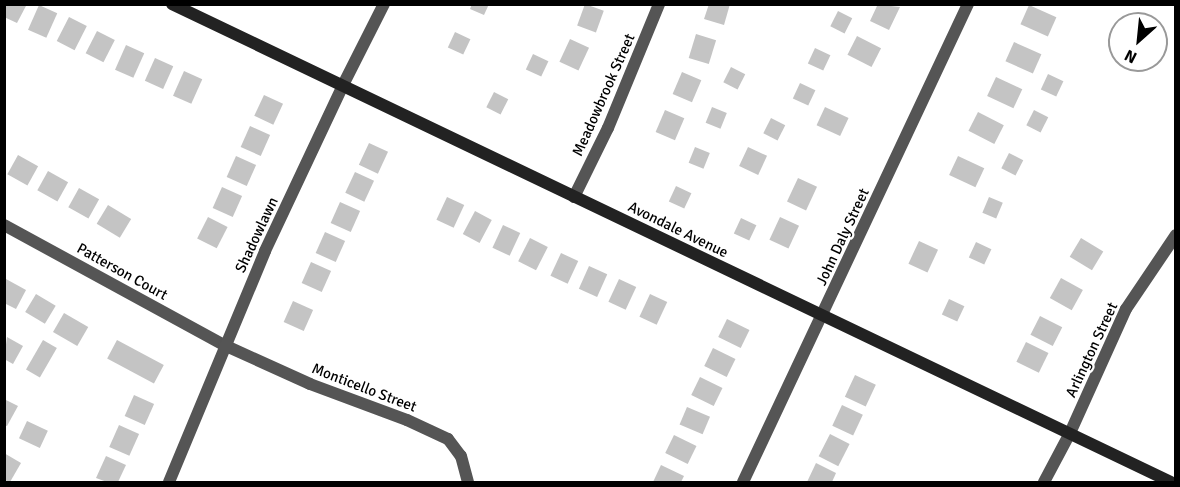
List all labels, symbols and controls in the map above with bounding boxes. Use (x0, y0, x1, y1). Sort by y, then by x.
north arrow (1108, 12, 1168, 72)
street label: Meadowbrook Street (569, 31, 639, 159)
text: N (1121, 45, 1140, 68)
street label: John Daly Street (813, 186, 873, 288)
street label: Shadowlawn (232, 194, 282, 276)
street label: Avondale Avenue (625, 198, 731, 262)
street label: Patterson Court (74, 240, 170, 304)
street label: Arlington Street (1062, 300, 1122, 400)
street label: Monticello Street (309, 360, 419, 416)

